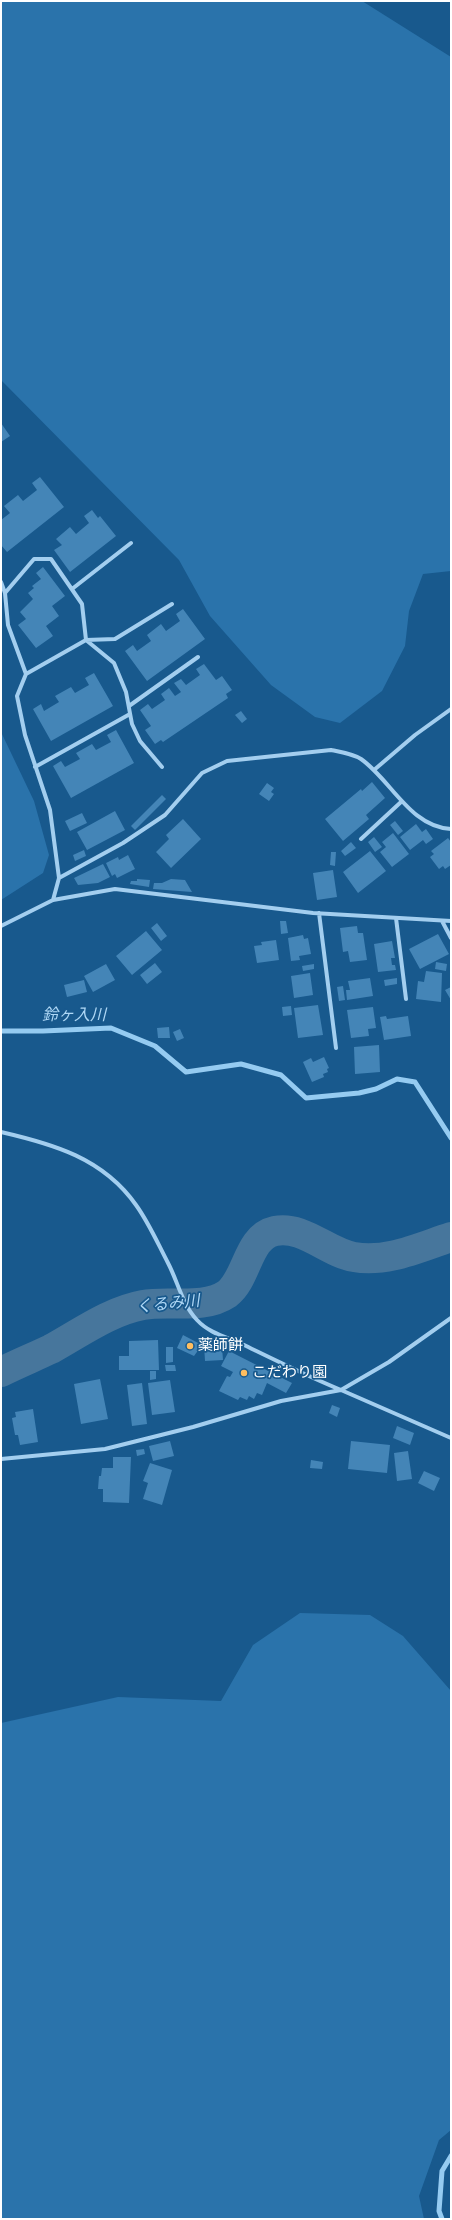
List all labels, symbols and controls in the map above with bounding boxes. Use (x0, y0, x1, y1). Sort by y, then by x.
water label: 鈴ヶ入川 (42, 1006, 106, 1026)
water label: くるみ川 (135, 1292, 201, 1318)
place label: 薬師餅 (198, 1337, 243, 1355)
marker: 薬師餅 (185, 1341, 195, 1351)
place label: こだわり園 (252, 1364, 327, 1382)
marker: こだわり園 (239, 1368, 249, 1378)

